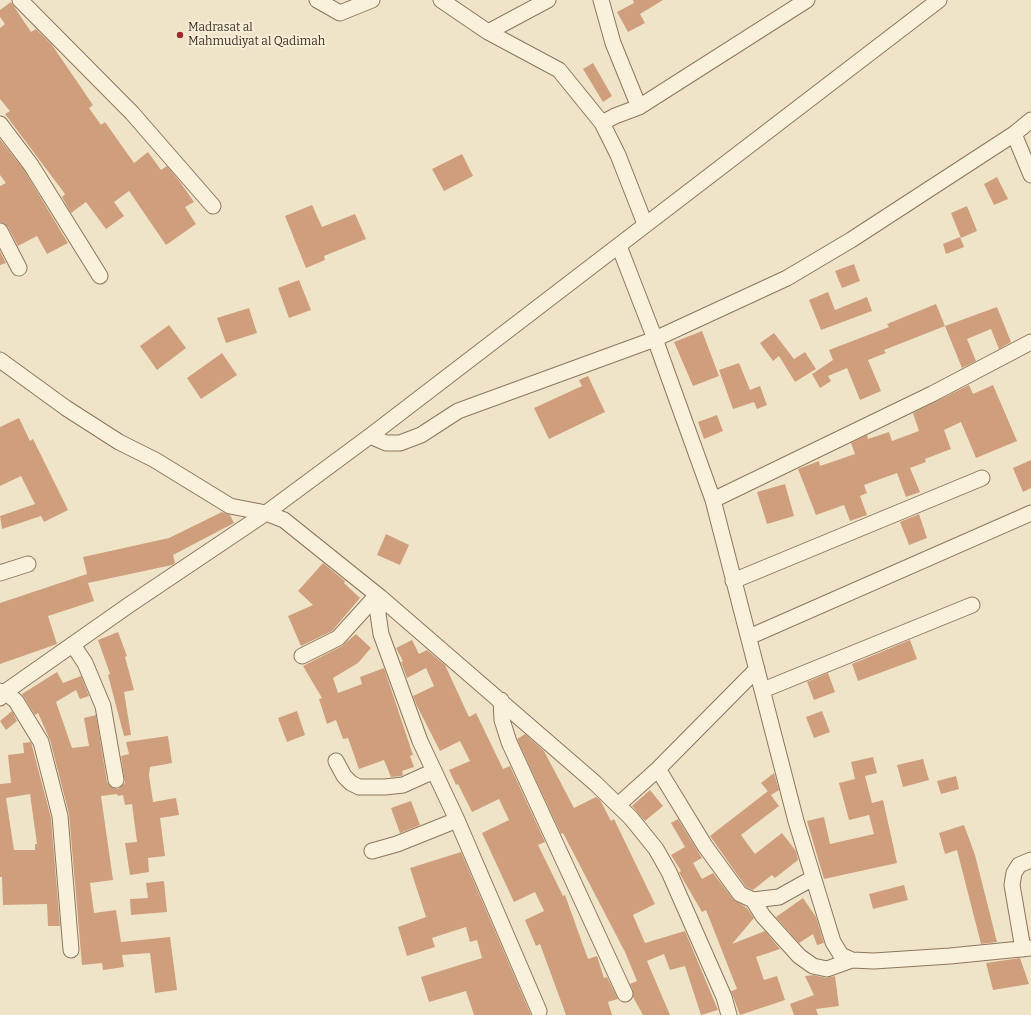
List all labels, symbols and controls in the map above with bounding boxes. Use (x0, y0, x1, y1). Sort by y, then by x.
place label: Madrasat al Mahmudiyat al Qadimah (188, 21, 325, 49)
marker: Madrasat al Mahmudiyat al Qadimah (175, 30, 185, 40)

